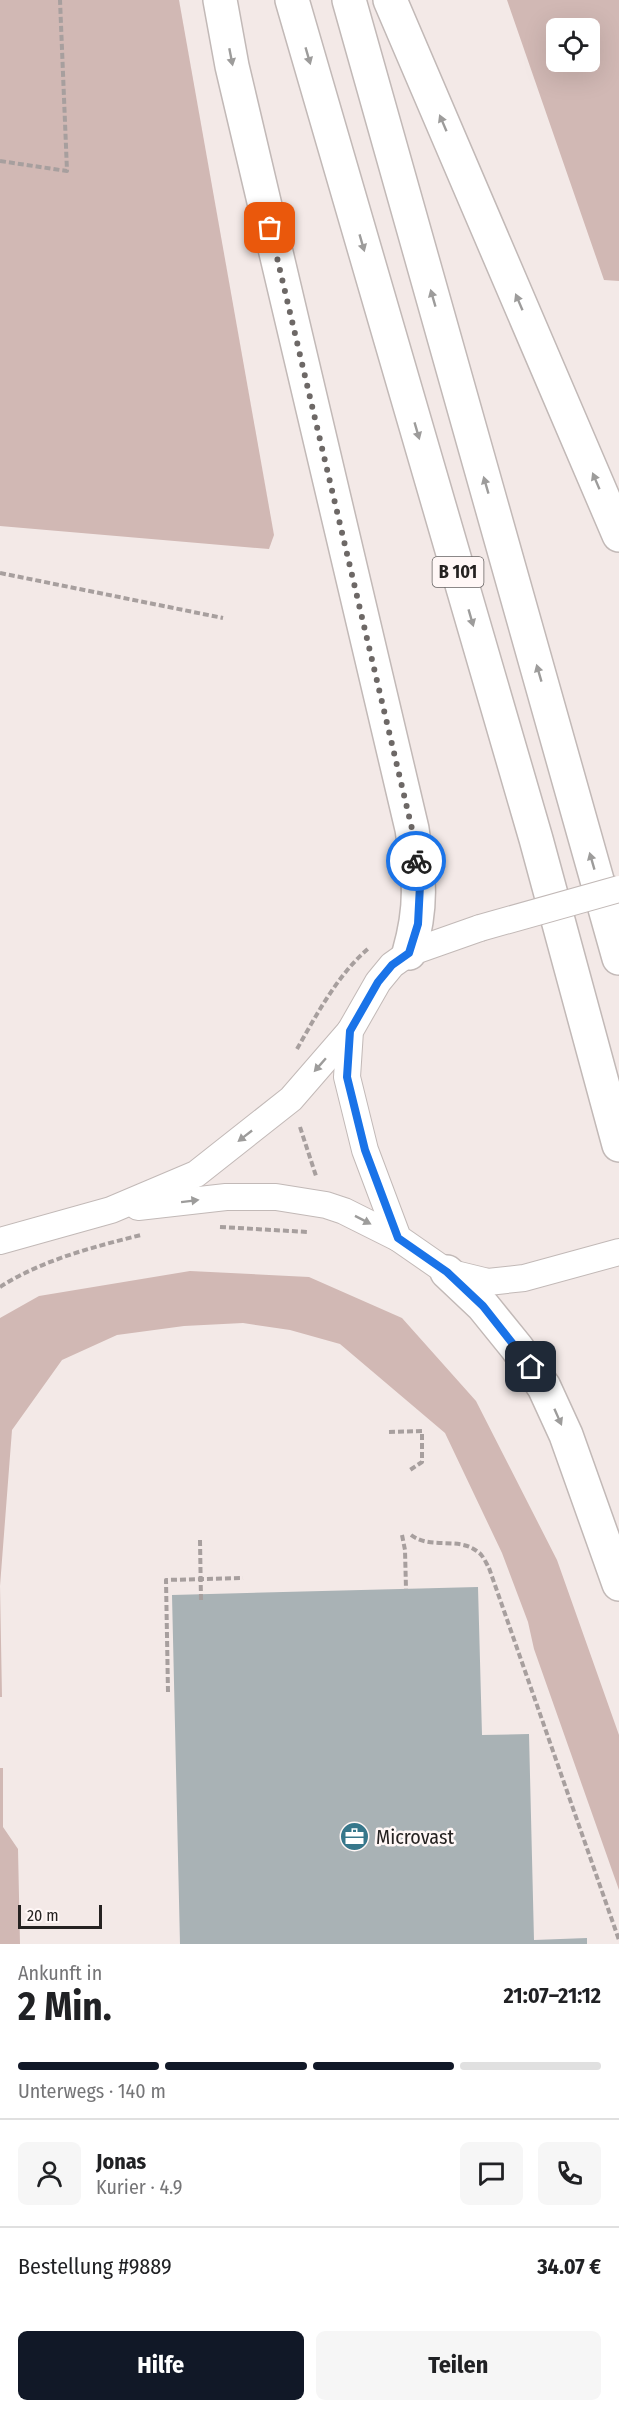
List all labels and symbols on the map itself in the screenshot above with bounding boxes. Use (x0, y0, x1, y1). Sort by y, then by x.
one-way arrow (304, 47, 313, 65)
one-way arrow (227, 48, 236, 67)
one-way arrow (438, 113, 448, 131)
pin (244, 202, 295, 253)
one-way arrow (358, 235, 367, 253)
one-way arrow (428, 289, 437, 307)
one-way arrow (514, 293, 523, 311)
one-way arrow (413, 422, 422, 440)
one-way arrow (591, 472, 601, 490)
one-way arrow (481, 476, 490, 494)
road number: B 101 (432, 557, 484, 587)
one-way arrow (467, 609, 476, 627)
one-way arrow (534, 664, 543, 682)
courier (386, 831, 446, 891)
one-way arrow (587, 852, 596, 870)
one-way arrow (314, 1057, 327, 1072)
one-way arrow (238, 1130, 254, 1142)
one-way arrow (180, 1196, 199, 1206)
one-way arrow (354, 1216, 371, 1225)
pin (505, 1341, 556, 1392)
one-way arrow (553, 1409, 563, 1427)
office icon: Microvast (339, 1821, 371, 1853)
place label: Microvast (376, 1825, 454, 1849)
scale bar (18, 1902, 102, 1930)

